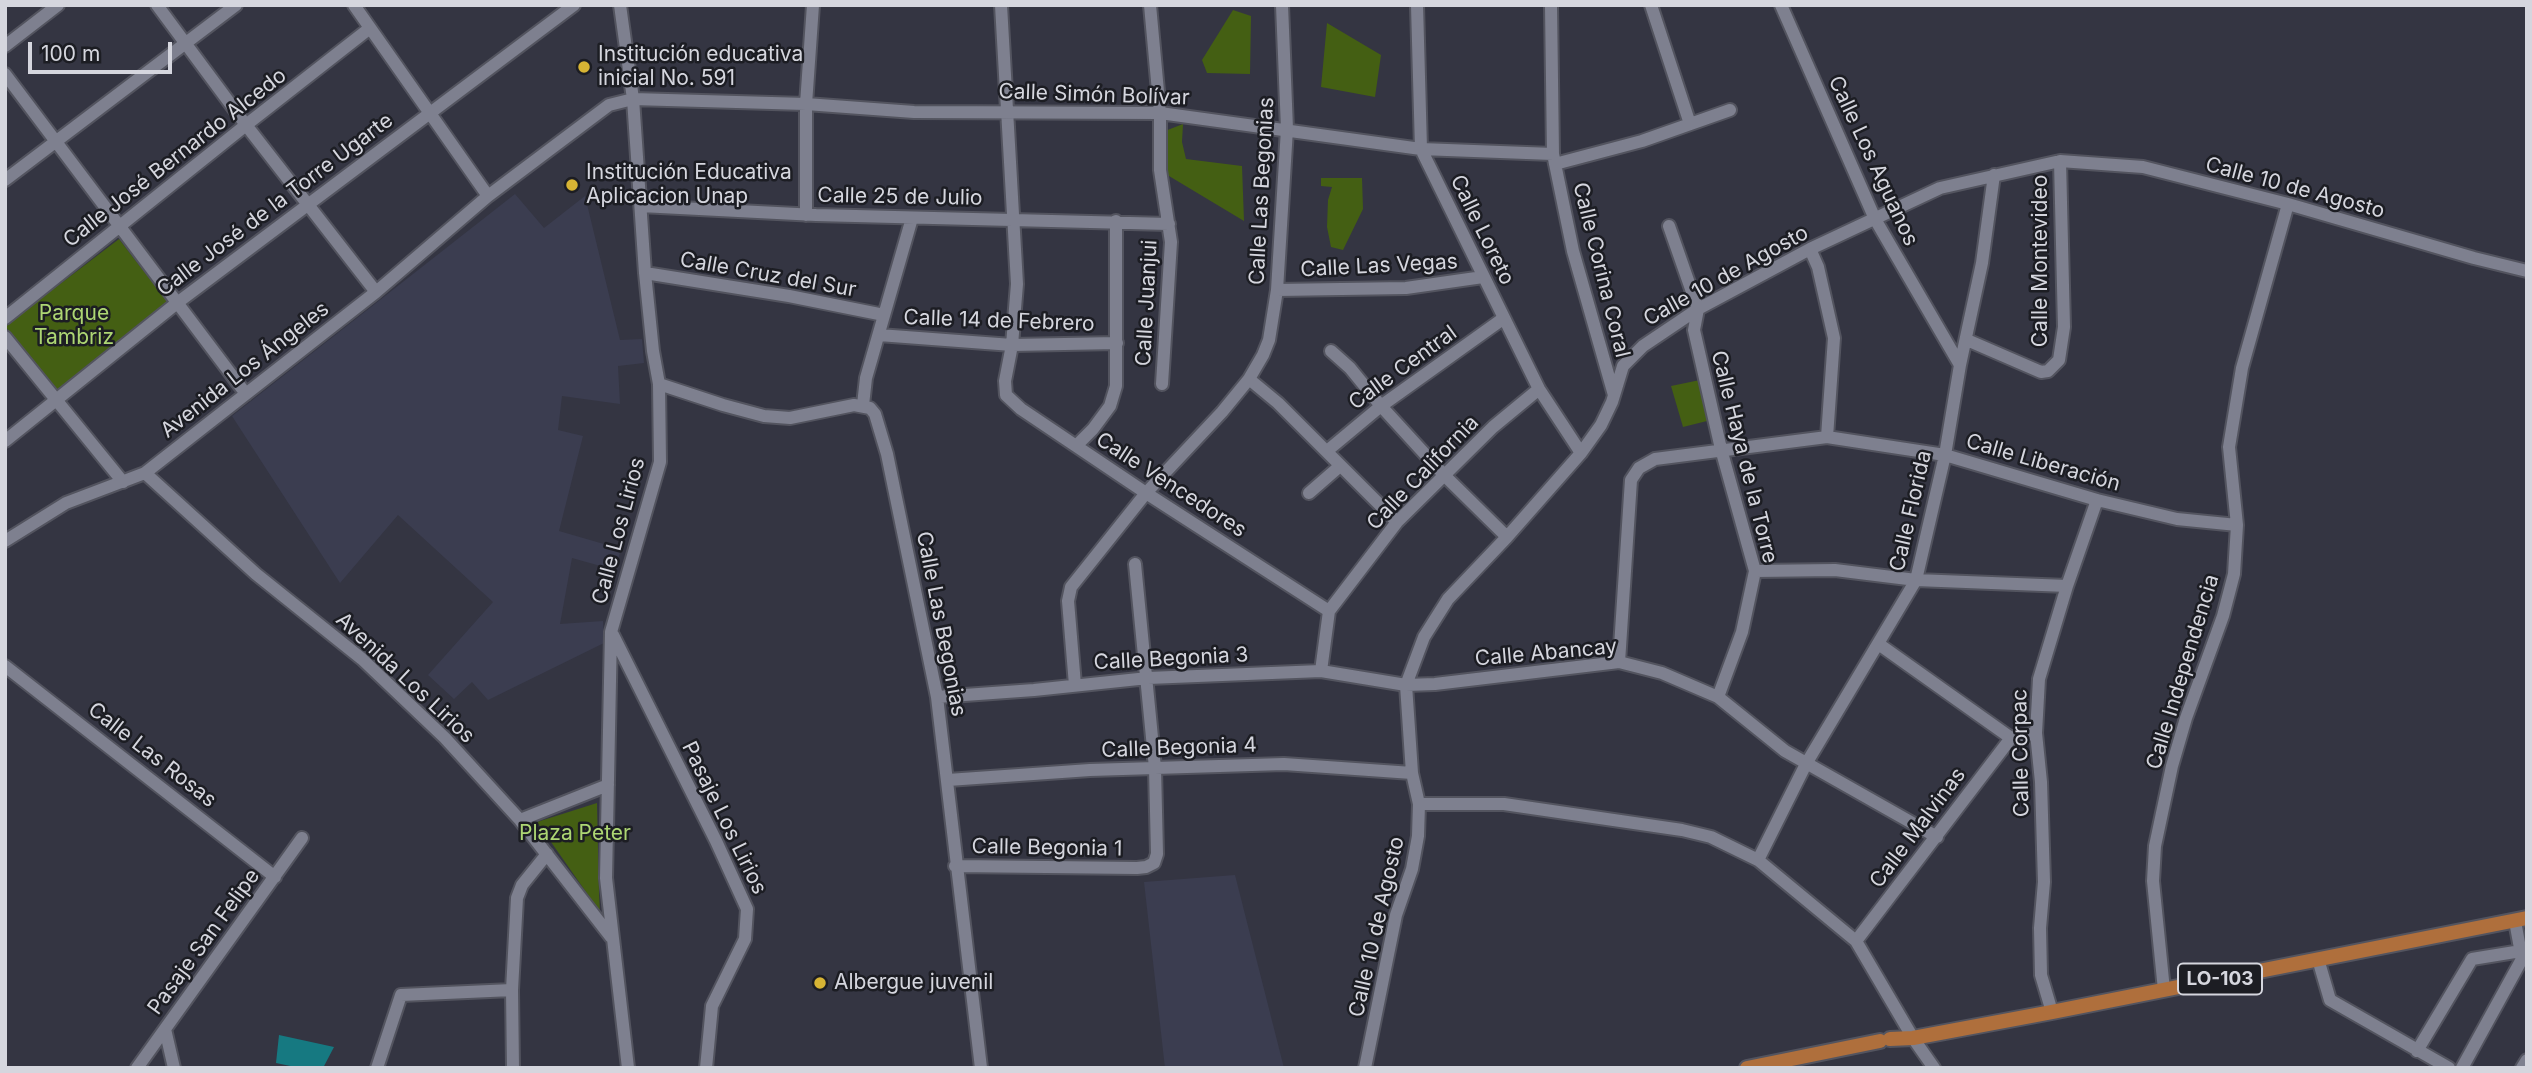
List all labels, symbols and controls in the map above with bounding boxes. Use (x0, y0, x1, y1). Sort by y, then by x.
scale bar (32, 28, 175, 72)
text: 100 m (41, 41, 100, 66)
place label: Institución educativa inicial No. 591 (598, 42, 803, 92)
marker: Institución educativa inicial No. 591 (576, 59, 592, 75)
street label: Calle José Bernardo Alcedo (59, 63, 291, 253)
street label: Calle Los Aguanos (1823, 72, 1923, 250)
street label: Calle Simón Bolívar (998, 79, 1190, 111)
street label: Calle Las Begonias (1244, 97, 1280, 285)
street label: Calle José de la Torre Ugarte (152, 108, 398, 302)
street label: Calle 10 de Agosto (2203, 152, 2387, 224)
place label: Institución Educativa Aplicacion Unap (586, 160, 792, 210)
street label: Calle Loreto (1445, 171, 1519, 289)
street label: Calle Montevideo (2028, 175, 2054, 347)
marker: Institución Educativa Aplicacion Unap (564, 177, 580, 193)
street label: Calle Corina Coral (1567, 180, 1635, 360)
street label: Calle 25 de Julio (817, 183, 983, 211)
street label: Calle 10 de Agosto (1639, 220, 1813, 332)
street label: Calle Juanjui (1131, 239, 1163, 367)
street label: Calle Cruz del Sur (678, 247, 858, 303)
street label: Calle Las Vegas (1300, 249, 1458, 283)
street label: Avenida Los Ángeles (156, 296, 334, 444)
park label: Parque Tambriz (34, 301, 114, 351)
street label: Calle 14 de Febrero (903, 305, 1095, 337)
street label: Calle Central (1344, 320, 1462, 416)
street label: Calle Haya de la Torre (1705, 348, 1783, 566)
street label: Calle California (1362, 410, 1484, 536)
street label: Calle Vencedores (1091, 427, 1251, 543)
street label: Calle Liberación (1963, 429, 2123, 497)
street label: Calle Florida (1885, 448, 1937, 574)
street label: Calle Los Lirios (587, 455, 651, 607)
street label: Calle Las Begonias (911, 529, 971, 719)
street label: Calle Independencia (2141, 571, 2225, 773)
street label: Avenida Los Lirios (331, 607, 479, 749)
street label: Calle Abancay (1474, 634, 1618, 672)
street label: Calle Begonia 3 (1093, 642, 1249, 676)
street label: Calle Corpac (2007, 689, 2035, 817)
street label: Calle Las Rosas (83, 697, 221, 813)
street label: Calle Begonia 4 (1101, 733, 1257, 763)
street label: Pasaje Los Lirios (676, 738, 772, 898)
street label: Calle Malvinas (1865, 763, 1971, 893)
park label: Plaza Peter (519, 821, 631, 847)
street label: Calle Begonia 1 (971, 834, 1123, 862)
street label: Calle 10 de Agosto (1344, 834, 1410, 1020)
street label: Pasaje San Felipe (143, 864, 265, 1020)
road number: LO-103 (2178, 964, 2262, 995)
place label: Albergue juvenil (834, 970, 993, 996)
marker: Albergue juvenil (812, 975, 828, 991)

